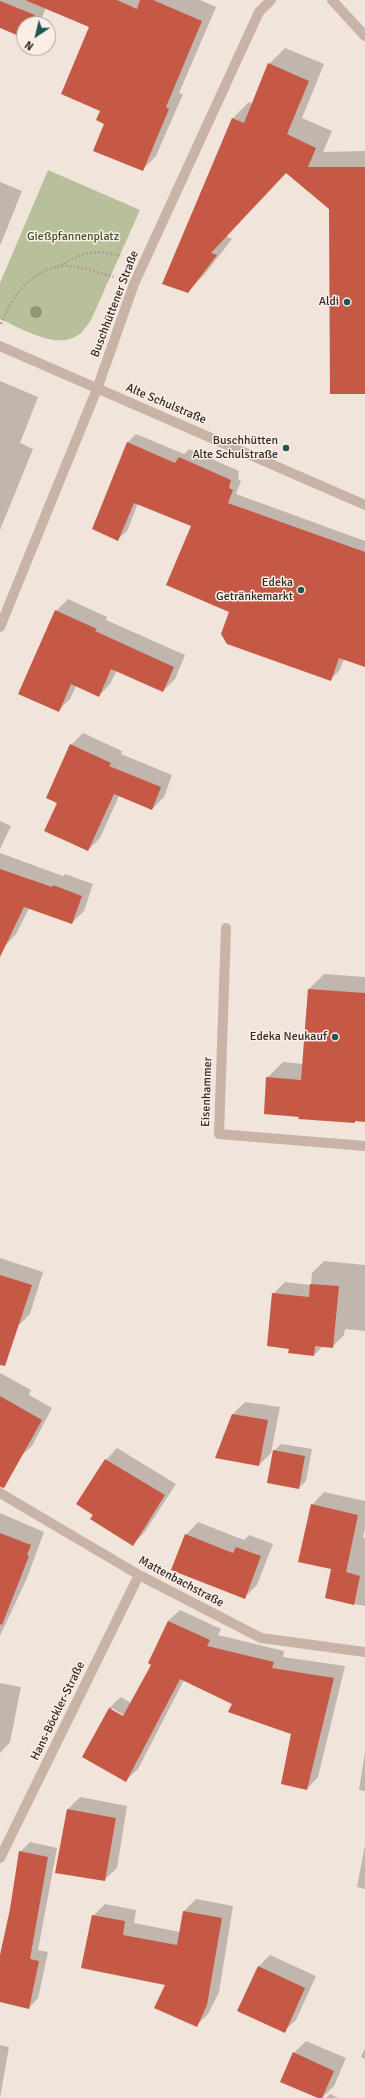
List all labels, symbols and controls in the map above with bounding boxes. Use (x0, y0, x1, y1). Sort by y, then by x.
north arrow (16, 16, 56, 56)
text: N (23, 38, 36, 53)
park label: Gießpfannenplatz (27, 230, 119, 244)
street label: Buschhüttener Straße (88, 249, 142, 359)
place label: Aldi (319, 295, 339, 309)
marker: Aldi (342, 297, 352, 307)
street label: Alte Schulstraße (124, 381, 208, 427)
place label: Buschhütten Alte Schulstraße (192, 434, 278, 462)
marker: Buschhütten Alte Schulstraße (281, 443, 291, 453)
place label: Edeka Getränkemarkt (216, 576, 293, 604)
marker: Edeka Getränkemarkt (296, 585, 306, 595)
place label: Edeka Neukauf (250, 1030, 327, 1044)
marker: Edeka Neukauf (330, 1032, 340, 1042)
street label: Eisenhammer (199, 1057, 215, 1127)
street label: Mattenbachstraße (136, 1553, 226, 1611)
street label: Hans-Böckler-Straße (28, 1659, 88, 1763)

